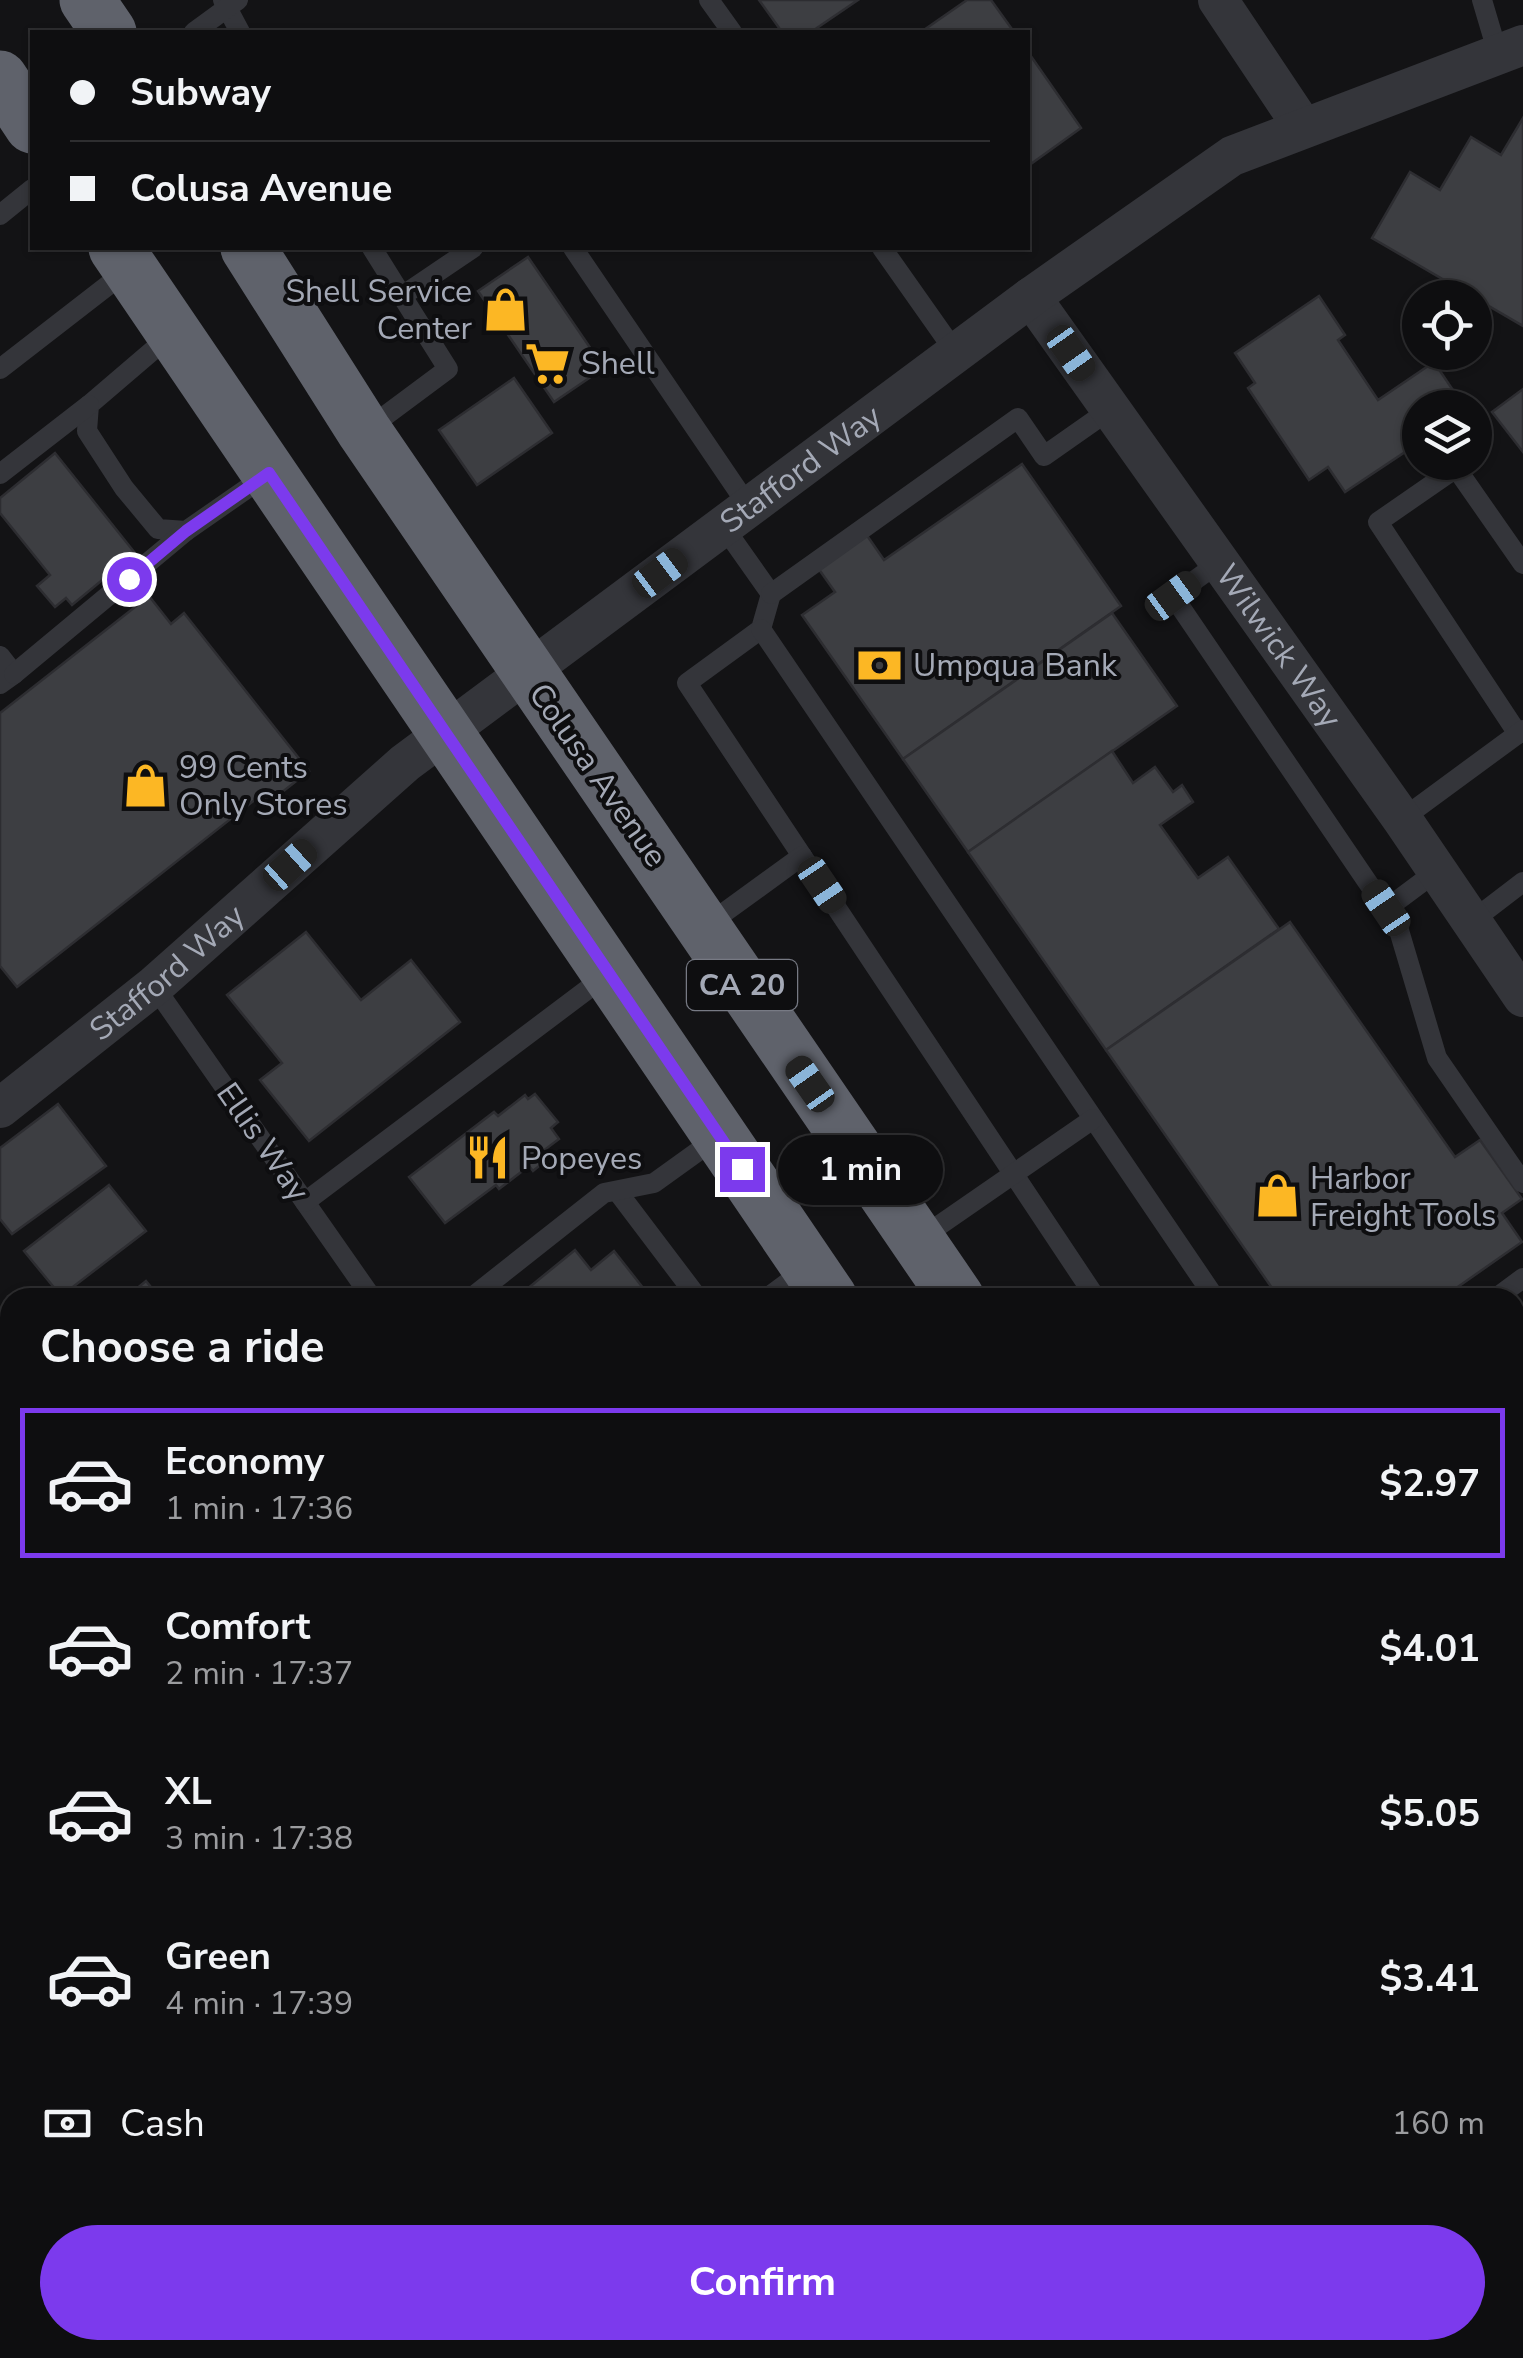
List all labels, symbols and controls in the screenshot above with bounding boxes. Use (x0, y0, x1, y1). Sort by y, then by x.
text: Subway (130, 67, 271, 118)
text: Colusa Avenue (130, 163, 392, 214)
place label: Shell Service Center (285, 270, 473, 350)
map controls (1402, 280, 1492, 480)
button: locate (1402, 280, 1492, 370)
shop icon: Shell Service Center (481, 285, 529, 333)
car (1042, 320, 1100, 386)
supermarket icon: Shell (524, 339, 572, 387)
place label: Shell (581, 342, 655, 385)
button: layers (1402, 390, 1492, 480)
street label: Stafford Way (711, 394, 890, 543)
car (627, 543, 693, 603)
street label: Wilwick Way (1206, 555, 1352, 737)
route start (107, 557, 152, 602)
car (1140, 566, 1206, 626)
bank icon: Umpqua Bank (856, 641, 904, 689)
place label: Umpqua Bank (913, 644, 1118, 687)
street label: Colusa Avenue (519, 675, 677, 875)
place label: 99 Cents Only Stores (179, 746, 348, 826)
shop icon: 99 Cents Only Stores (122, 761, 170, 809)
car (258, 834, 322, 896)
car (793, 852, 851, 918)
car (1357, 875, 1415, 941)
street label: Stafford Way (80, 894, 254, 1051)
road number: CA 20 (687, 960, 797, 1010)
car (781, 1051, 839, 1117)
street label: Ellis Way (207, 1074, 320, 1210)
restaurant icon: Popeyes (464, 1134, 512, 1182)
callout: 1 min (777, 1134, 942, 1204)
place label: Popeyes (521, 1137, 642, 1180)
route end (720, 1147, 765, 1192)
text: 1 min (819, 1148, 902, 1191)
place label: Harbor Freight Tools (1310, 1157, 1496, 1237)
shop icon: Harbor Freight Tools (1253, 1172, 1301, 1220)
text: Choose a ride (40, 1317, 325, 1378)
text: Economy (165, 1436, 324, 1487)
icon: car (45, 1438, 135, 1528)
text: $2.97 (1379, 1458, 1480, 1509)
text: 1 min · 17:36 (165, 1487, 353, 1530)
text: Comfort (165, 1601, 310, 1652)
icon: car (45, 1603, 135, 1693)
text: $4.01 (1379, 1623, 1480, 1674)
text: 2 min · 17:37 (165, 1652, 353, 1695)
text: XL (165, 1766, 212, 1817)
icon: car (45, 1768, 135, 1858)
text: $5.05 (1379, 1788, 1480, 1839)
text: 3 min · 17:38 (165, 1817, 353, 1860)
text: Green (165, 1931, 271, 1982)
icon: car (45, 1933, 135, 2023)
text: $3.41 (1379, 1953, 1480, 2004)
text: 4 min · 17:39 (165, 1982, 353, 2025)
icon: cash (40, 2096, 95, 2151)
text: Cash (120, 2098, 205, 2149)
text: 160 m (1392, 2102, 1485, 2145)
button: Confirm (40, 2225, 1485, 2340)

